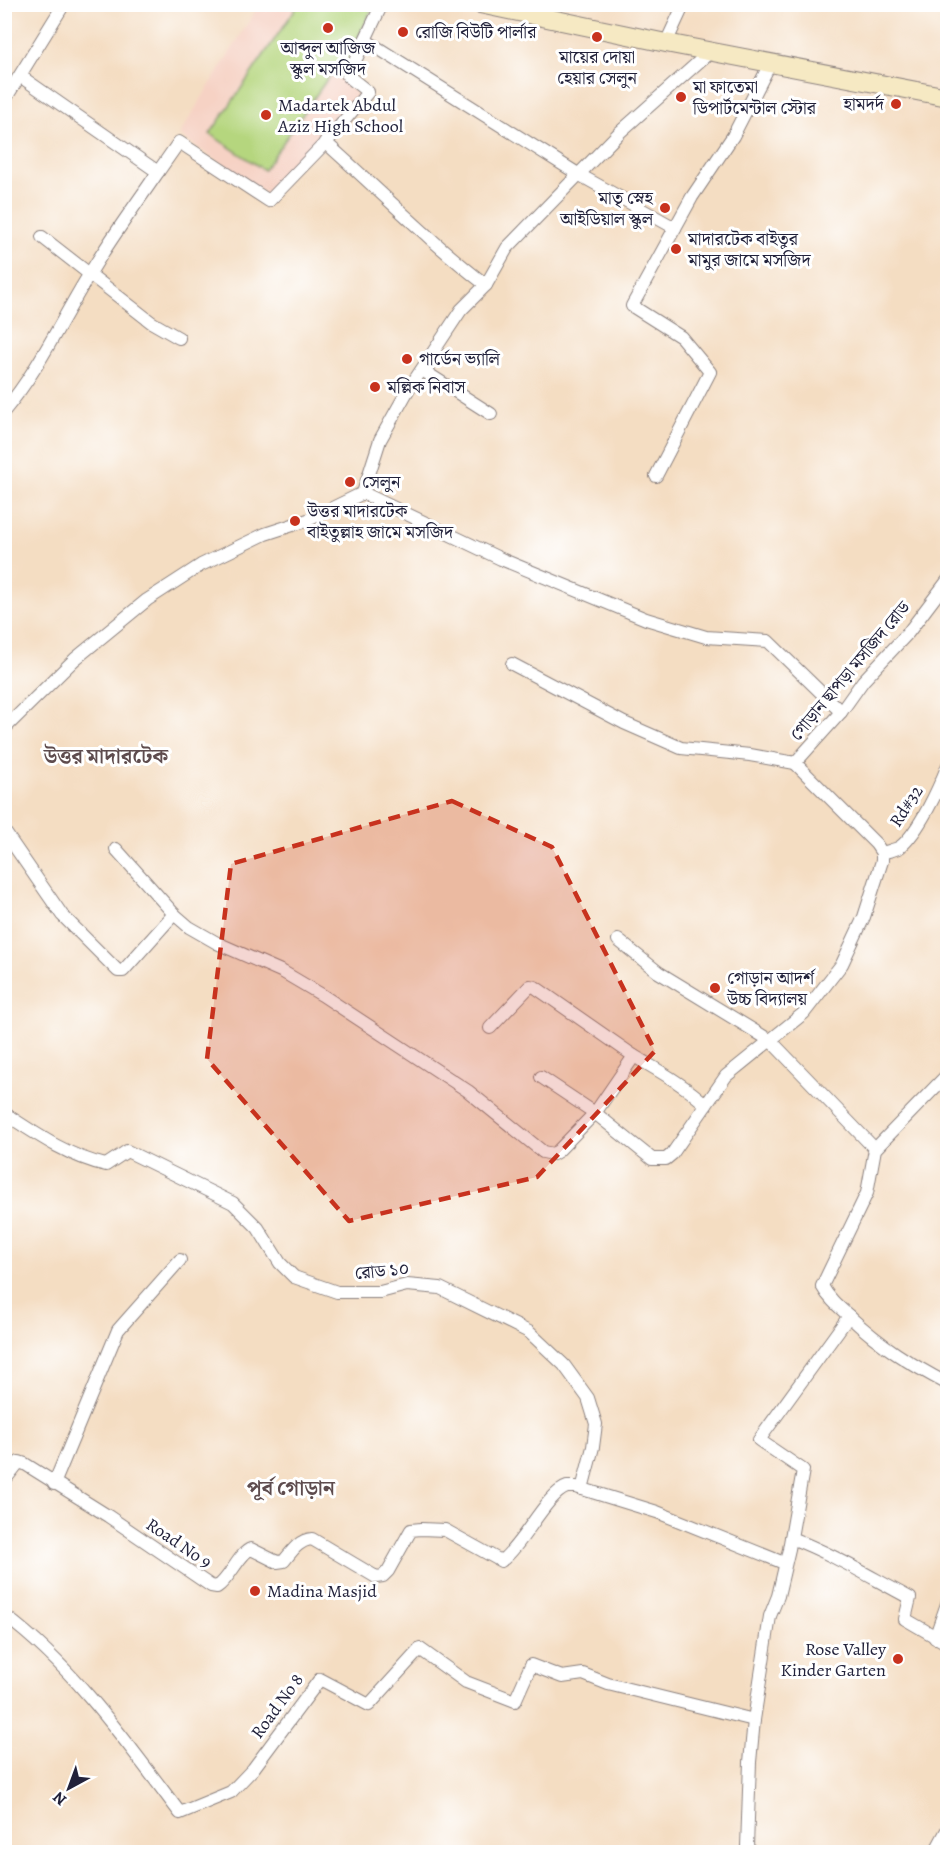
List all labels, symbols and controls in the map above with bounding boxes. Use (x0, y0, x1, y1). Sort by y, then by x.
place label: রোজি বিউটি পার্লার (415, 20, 537, 44)
marker: আব্দুল আজিজ স্কুল মসজিদ (321, 21, 335, 35)
marker: রোজি বিউটি পার্লার (396, 25, 410, 39)
marker: মায়ের দোয়া হেয়ার সেলুন (590, 30, 604, 44)
place label: আব্দুল আজিজ স্কুল মসজিদ (280, 36, 376, 81)
place label: মায়ের দোয়া হেয়ার সেলুন (557, 45, 638, 90)
place label: মা ফাতেমা ডিপার্টমেন্টাল স্টোর (692, 75, 817, 120)
marker: মা ফাতেমা ডিপার্টমেন্টাল স্টোর (674, 90, 688, 104)
place label: হামদর্দ (843, 92, 885, 116)
place label: Madartek Abdul Aziz High School (277, 93, 404, 138)
marker: হামদর্দ (889, 97, 903, 111)
marker: Madartek Abdul Aziz High School (259, 108, 273, 122)
place label: মাতৃ স্নেহ আইডিয়াল স্কুল (559, 186, 654, 231)
marker: মাতৃ স্নেহ আইডিয়াল স্কুল (658, 201, 672, 215)
place label: মাদারটেক বাইতুর মামুর জামে মসজিদ (687, 227, 811, 272)
marker: মাদারটেক বাইতুর মামুর জামে মসজিদ (669, 242, 683, 256)
place label: গার্ডেন ভ্যালি (419, 347, 501, 371)
marker: গার্ডেন ভ্যালি (400, 352, 414, 366)
place label: মল্লিক নিবাস (386, 375, 466, 399)
marker: মল্লিক নিবাস (368, 380, 382, 394)
place label: সেলুন (362, 470, 401, 494)
marker: সেলুন (343, 475, 357, 489)
place label: উত্তর মাদারটেক বাইতুল্লাহ জামে মসজিদ (306, 499, 454, 544)
marker: উত্তর মাদারটেক বাইতুল্লাহ জামে মসজিদ (288, 514, 302, 528)
street label: গোড়ান ছাপড়া মসজিদ রোড (785, 596, 916, 746)
district label: উত্তর মাদারটেক (43, 742, 170, 770)
street label: Rd#32 (884, 780, 929, 831)
place label: গোড়ান আদর্শ উচ্চ বিদ্যালয় (726, 966, 817, 1011)
marker: গোড়ান আদর্শ উচ্চ বিদ্যালয় (708, 981, 722, 995)
street label: রোড ১০ (354, 1257, 410, 1285)
district label: পূর্ব গোড়ান (247, 1474, 336, 1502)
street label: Road No 9 (141, 1512, 217, 1574)
place label: Madina Masjid (267, 1579, 377, 1603)
marker: Madina Masjid (248, 1584, 262, 1598)
place label: Rose Valley Kinder Garten (781, 1637, 887, 1682)
marker: Rose Valley Kinder Garten (891, 1652, 905, 1666)
street label: Road No 8 (245, 1669, 309, 1743)
north arrow (39, 1758, 99, 1818)
text: N (48, 1786, 71, 1811)

